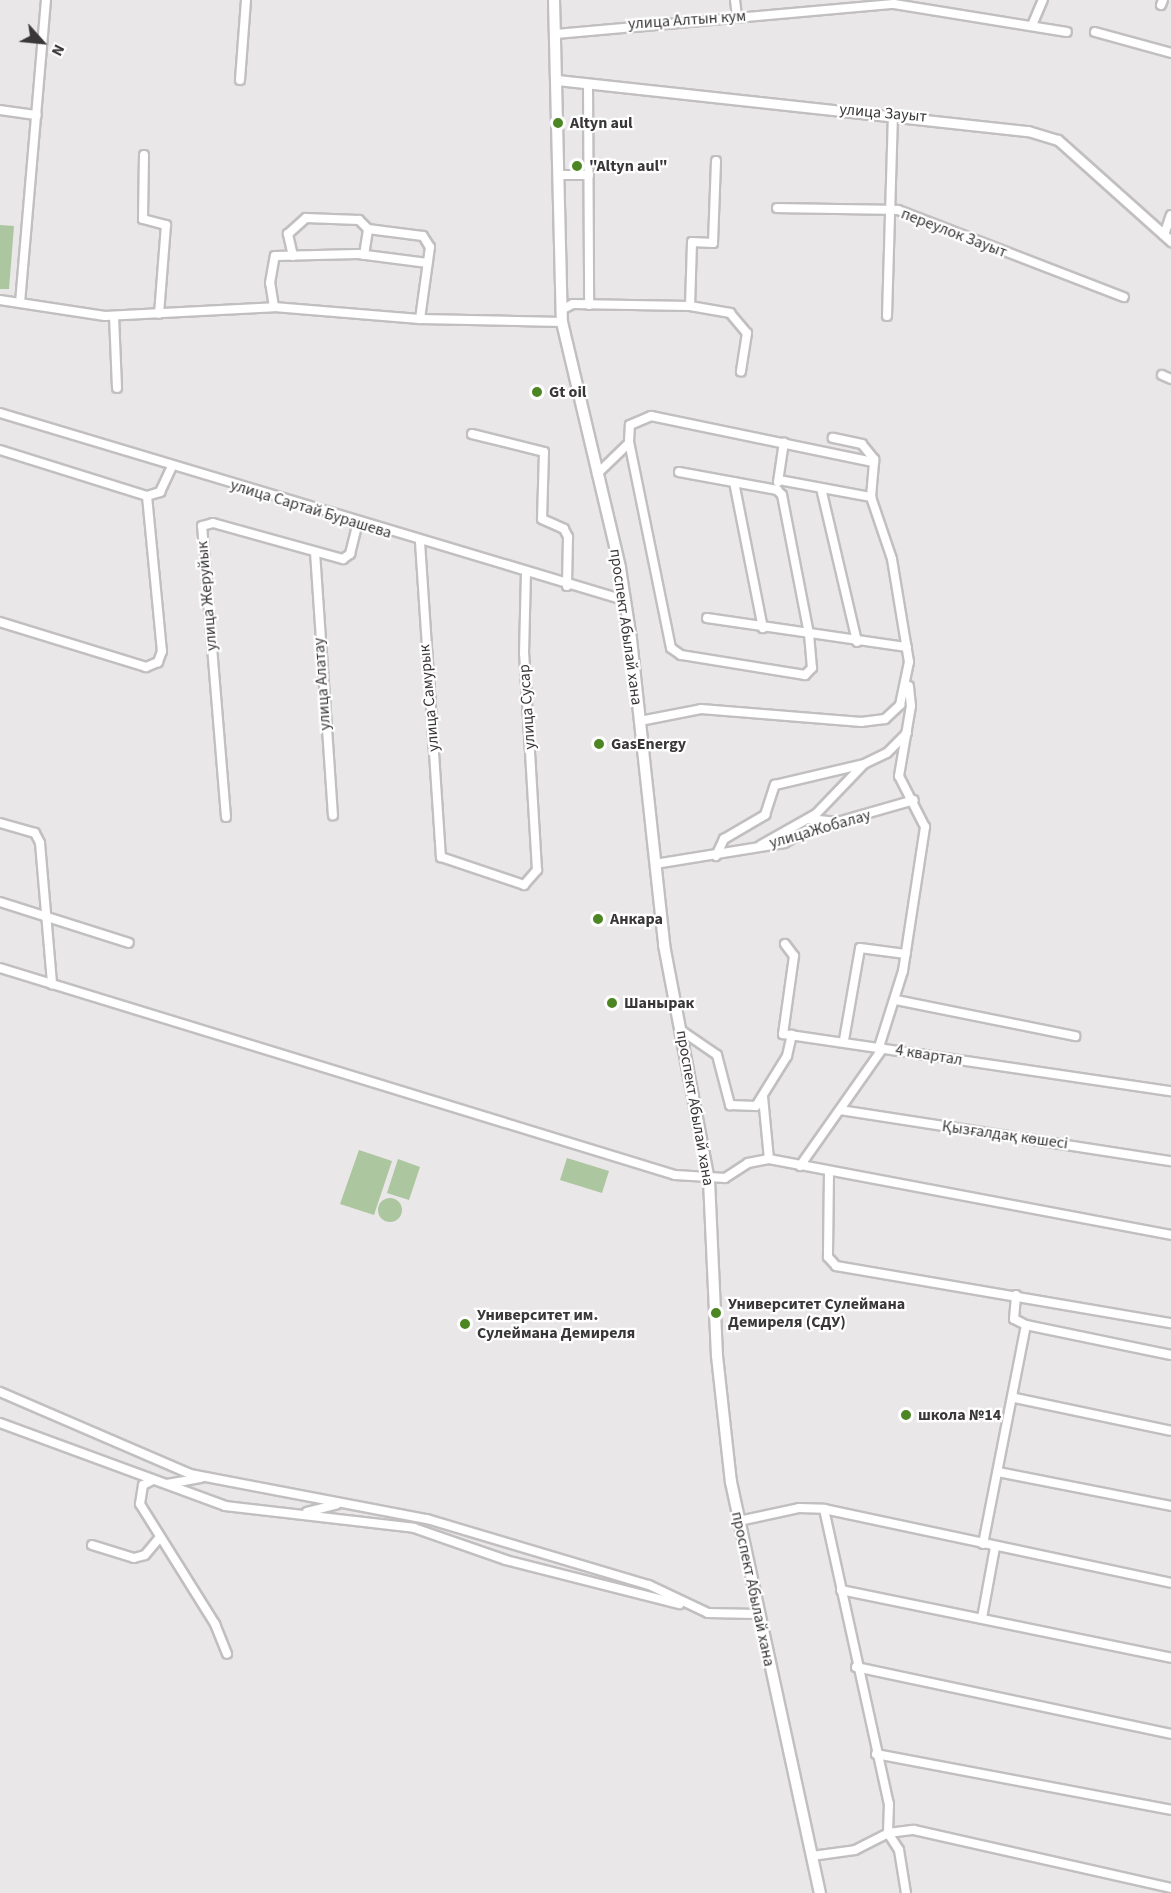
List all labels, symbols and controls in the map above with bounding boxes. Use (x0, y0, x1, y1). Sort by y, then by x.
street label: улица Алтын кум (627, 6, 747, 34)
north arrow (12, 12, 72, 72)
text: N (46, 40, 70, 60)
street label: улица Зауыт (839, 100, 927, 126)
place label: Altyn aul (570, 113, 633, 133)
marker: Altyn aul (551, 116, 565, 130)
place label: "Altyn aul" (589, 156, 668, 176)
marker: "Altyn aul" (570, 159, 584, 173)
street label: переулок Зауыт (898, 204, 1010, 262)
place label: Gt oil (549, 382, 586, 402)
marker: Gt oil (530, 385, 544, 399)
street label: улица Сартай Бурашева (228, 475, 394, 543)
street label: улица Жеруйык (193, 540, 221, 652)
street label: проспект Абылай хана (606, 548, 646, 706)
street label: улица Алатау (309, 637, 335, 731)
street label: улица Самурык (415, 644, 443, 752)
street label: улица Сусар (514, 664, 540, 750)
place label: GasEnergy (611, 734, 686, 754)
marker: GasEnergy (592, 737, 606, 751)
street label: улицаЖобалау (767, 805, 873, 853)
place label: Анкара (610, 909, 663, 929)
marker: Анкара (591, 912, 605, 926)
place label: Шанырак (624, 993, 694, 1013)
marker: Шанырак (605, 996, 619, 1010)
street label: проспект Абылай хана (672, 1029, 718, 1187)
street label: 4 квартал (894, 1040, 964, 1070)
street label: Қызғалдақ көшесі (941, 1117, 1069, 1153)
place label: Университет Сулеймана Демиреля (СДУ) (728, 1294, 905, 1332)
place label: Университет им. Сулеймана Демиреля (477, 1305, 635, 1343)
marker: Университет Сулеймана Демиреля (СДУ) (709, 1306, 723, 1320)
marker: Университет им. Сулеймана Демиреля (458, 1317, 472, 1331)
place label: школа №14 (918, 1405, 1001, 1425)
marker: школа №14 (899, 1408, 913, 1422)
street label: проспект Абылай хана (727, 1510, 779, 1668)

